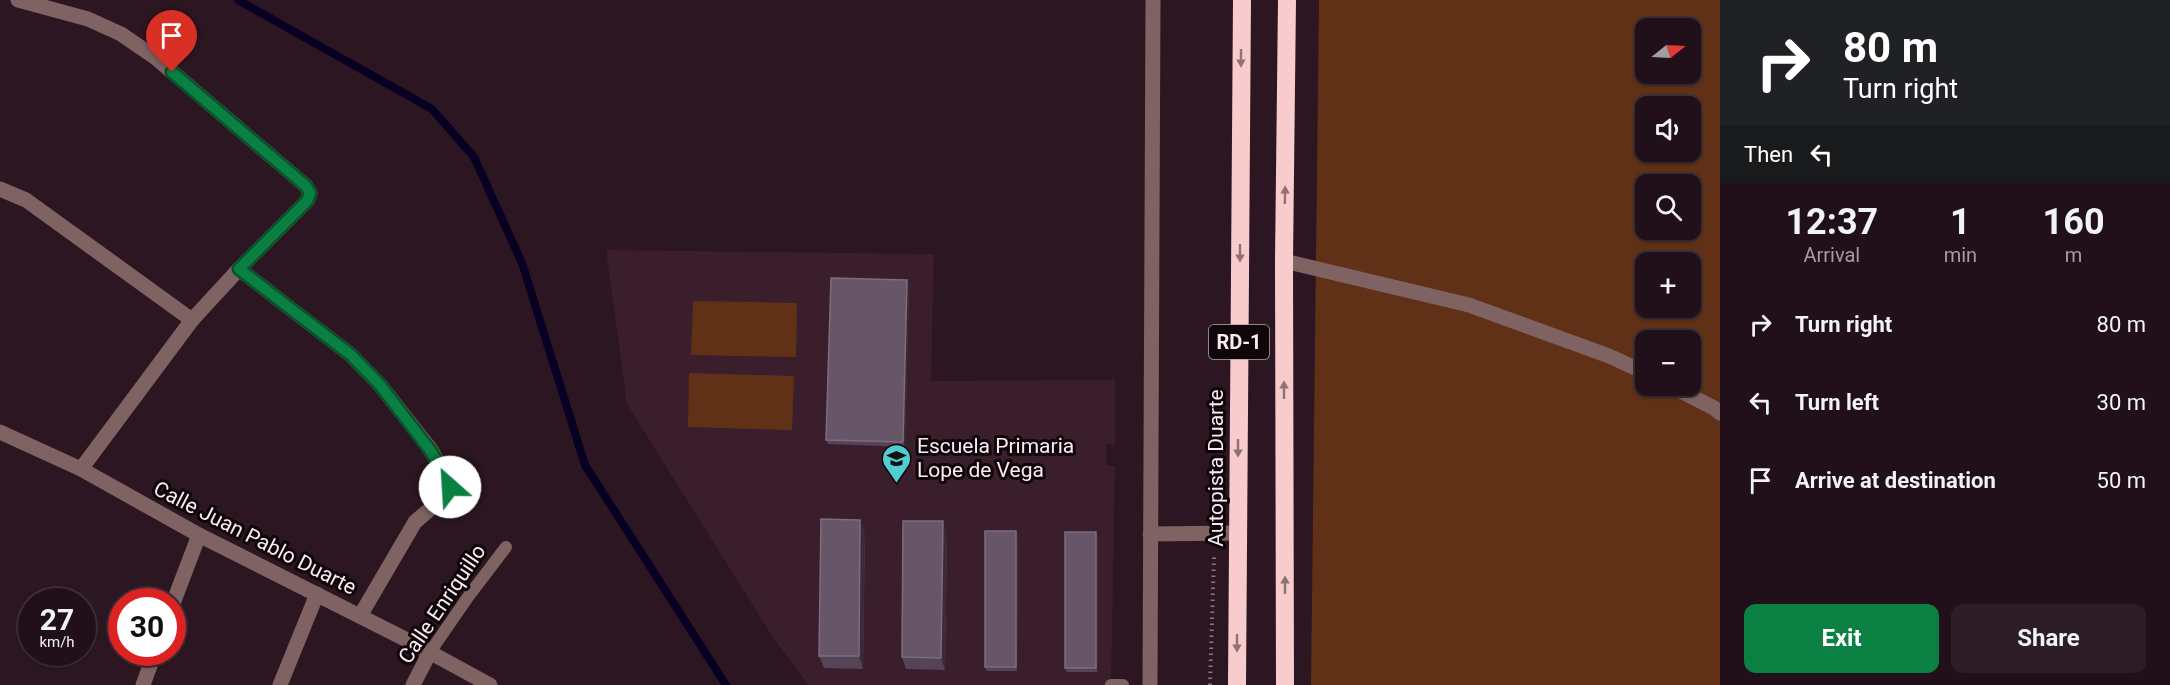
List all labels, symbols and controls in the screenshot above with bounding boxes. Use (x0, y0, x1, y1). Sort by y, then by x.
pin (146, 10, 197, 72)
north arrow (1635, 18, 1701, 84)
map controls (1635, 18, 1701, 396)
icon: arrive (155, 19, 188, 52)
text: 80 m (1843, 23, 1938, 72)
icon: right (1744, 24, 1822, 102)
one-way arrow (1237, 49, 1246, 68)
text: Turn right (1843, 73, 1958, 105)
button: sound (1635, 96, 1701, 162)
icon: left (1805, 138, 1838, 171)
text: Then (1744, 142, 1793, 167)
button: search (1635, 174, 1701, 240)
one-way arrow (1280, 185, 1290, 204)
text: 12:37 (1785, 201, 1878, 243)
text: 1 (1950, 201, 1971, 243)
text: 160 (2043, 201, 2105, 243)
text: Arrival (1803, 243, 1860, 267)
text: min (1944, 243, 1977, 267)
text: m (2065, 243, 2082, 267)
one-way arrow (1235, 244, 1245, 263)
button: + (1635, 252, 1701, 318)
icon: right (1744, 308, 1777, 341)
text: Turn right (1795, 312, 1892, 337)
text: 80 m (2097, 312, 2146, 337)
road number: RD-1 (1209, 325, 1269, 359)
button: − (1635, 330, 1701, 396)
one-way arrow (1279, 380, 1289, 399)
icon: left (1744, 386, 1777, 419)
street label: Autopista Duarte (1204, 389, 1228, 547)
text: Turn left (1795, 390, 1879, 415)
text: 30 m (2097, 390, 2146, 415)
place label: Escuela Primaria Lope de Vega (917, 434, 1074, 482)
one-way arrow (1233, 439, 1243, 458)
school or university icon: Escuela Primaria Lope de Vega (880, 442, 912, 484)
position arrow (418, 455, 482, 519)
icon: arrive (1744, 464, 1777, 497)
text: Arrive at destination (1795, 468, 1996, 493)
text: 50 m (2097, 468, 2146, 493)
street label: Calle Juan Pablo Duarte (150, 476, 360, 600)
street label: Calle Enriquillo (393, 540, 491, 668)
one-way arrow (1280, 575, 1289, 594)
speed limit sign: 30 (108, 588, 186, 666)
text: 27 (40, 602, 74, 637)
button: Exit (1744, 604, 1939, 673)
button: Share (1951, 604, 2146, 673)
text: km/h (39, 633, 75, 651)
one-way arrow (1232, 634, 1242, 653)

